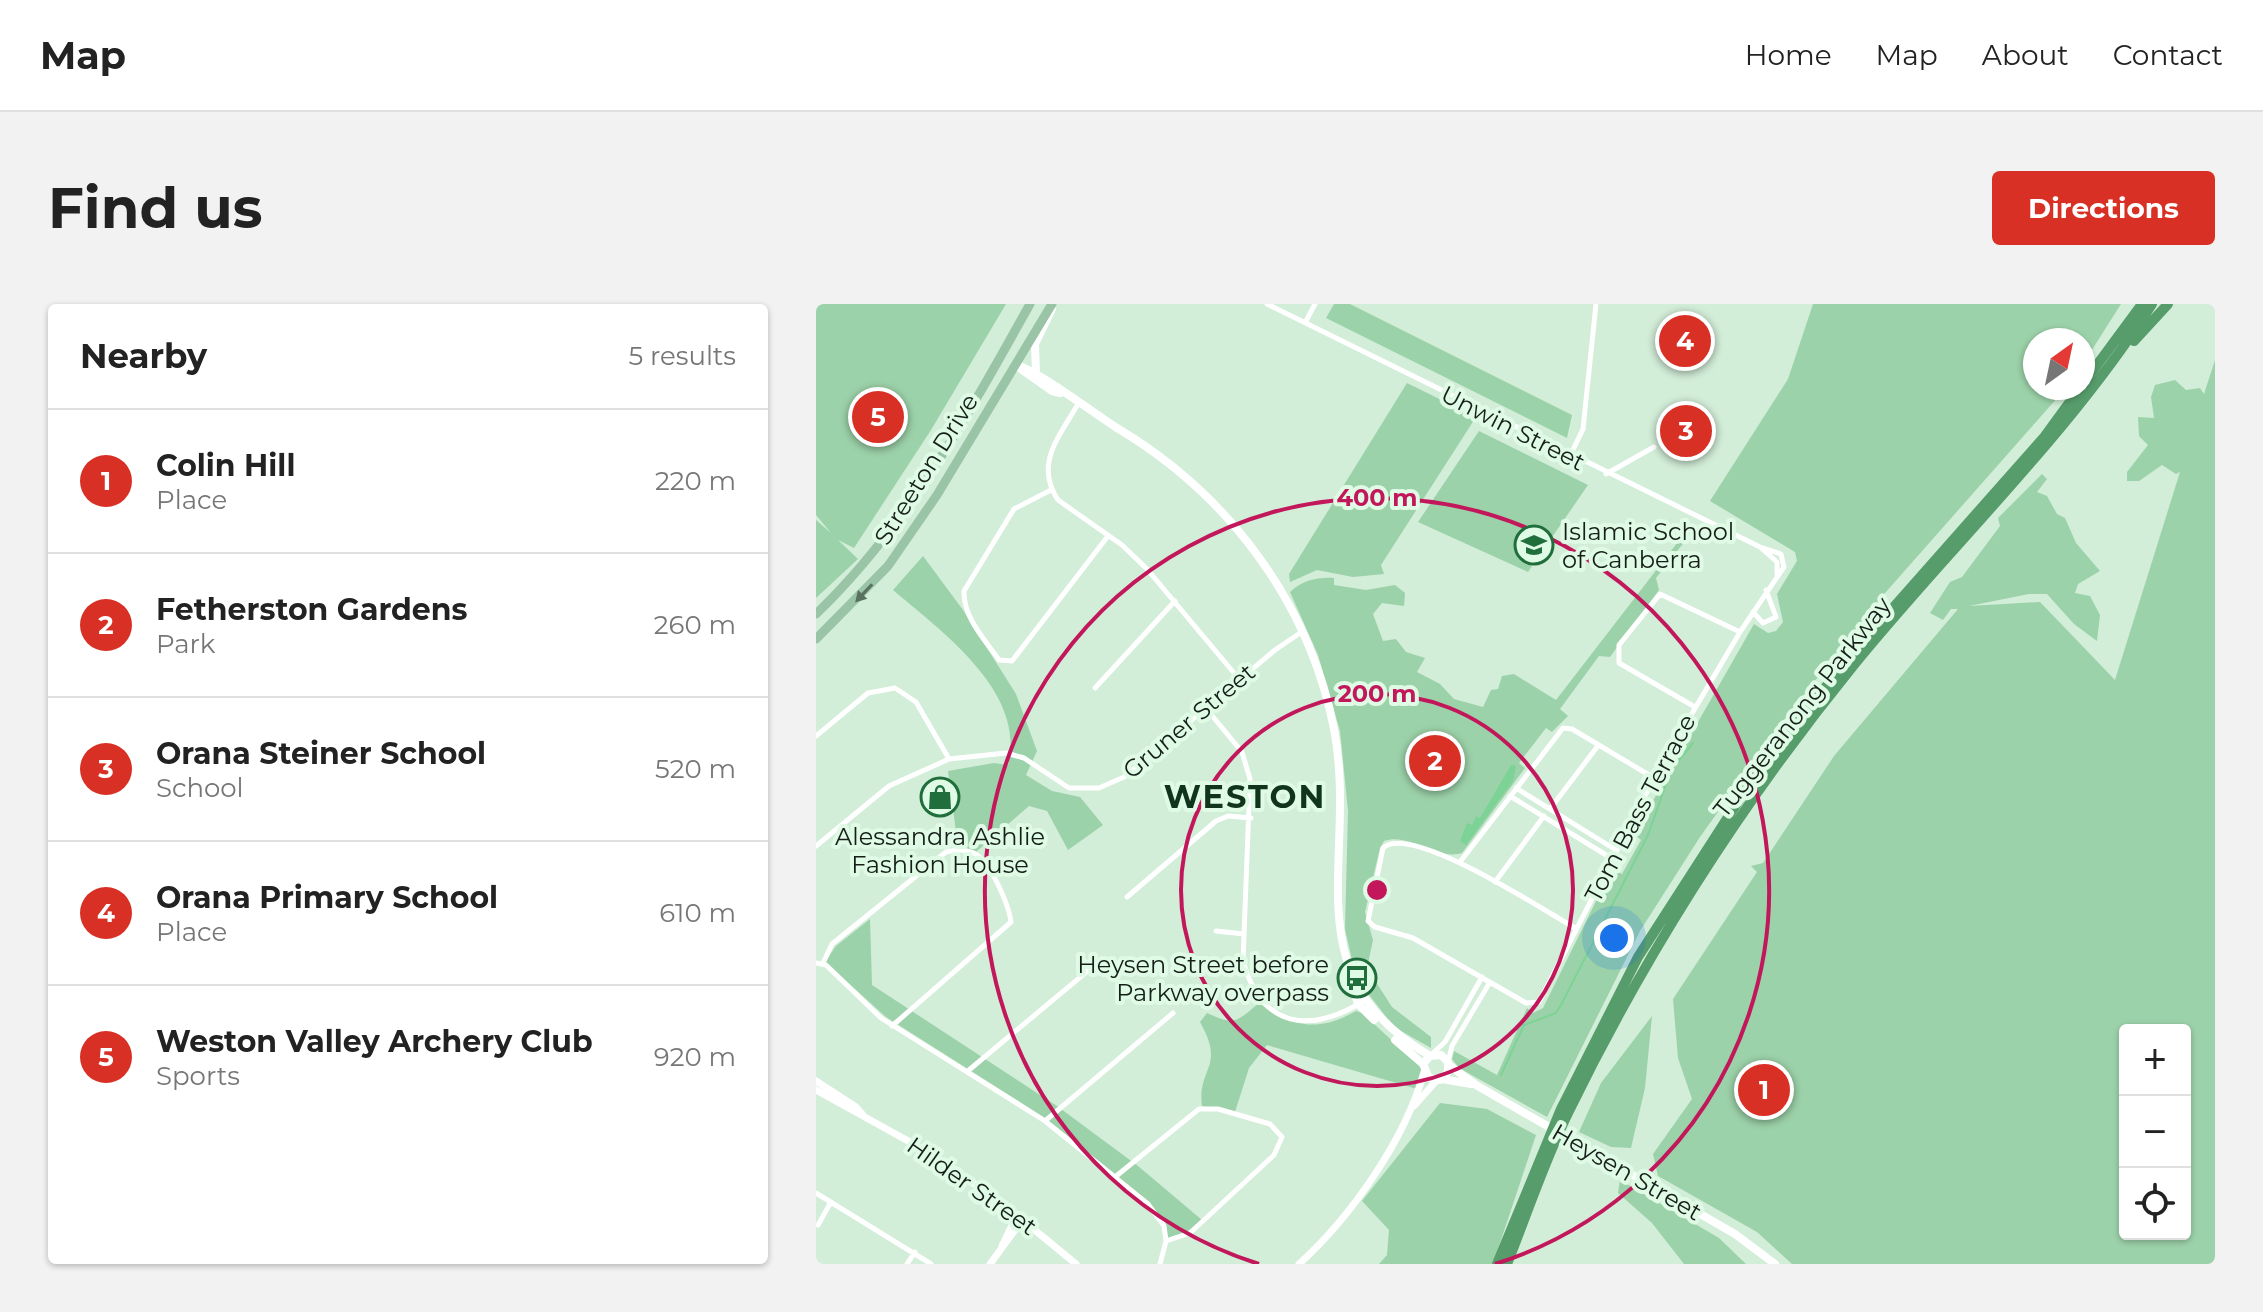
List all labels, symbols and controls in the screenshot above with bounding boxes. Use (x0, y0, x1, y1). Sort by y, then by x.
text: Map (40, 32, 126, 79)
text: Home (1745, 38, 1832, 72)
text: Map (1876, 38, 1938, 72)
text: About (1982, 38, 2069, 72)
text: Contact (2113, 38, 2223, 72)
button: Directions (1992, 171, 2215, 245)
text: Find us (48, 174, 262, 242)
pin: 4 (1659, 311, 1711, 371)
north arrow (2023, 328, 2095, 400)
text: Nearby (80, 335, 207, 377)
text: 5 results (629, 340, 736, 372)
street label: Unwin Street (1436, 379, 1590, 477)
pin: 5 (852, 387, 904, 447)
street label: Streeton Drive (868, 388, 984, 550)
pin: 3 (1660, 401, 1712, 461)
text: Colin Hill (156, 447, 295, 484)
text: 1 (101, 465, 111, 497)
text: 220 m (655, 465, 736, 497)
text: 400 m (1336, 483, 1418, 512)
text: Place (156, 484, 227, 516)
place label: Islamic School of Canberra (1562, 517, 1734, 574)
school or university icon: Islamic School of Canberra (1513, 524, 1555, 566)
one-way arrow (856, 583, 874, 602)
text: Fetherston Gardens (156, 591, 467, 628)
street label: Tuggeranong Parkway (1707, 591, 1897, 823)
text: 2 (98, 609, 114, 641)
text: 260 m (654, 609, 736, 641)
text: Park (156, 628, 215, 660)
street label: Gruner Street (1117, 657, 1261, 785)
text: 200 m (1338, 679, 1416, 708)
street label: Tom Bass Terrace (1578, 709, 1702, 907)
pin: 2 (1409, 731, 1461, 791)
text: Orana Steiner School (156, 735, 486, 772)
text: 3 (98, 753, 114, 785)
text: 520 m (655, 753, 736, 785)
text: School (156, 772, 244, 804)
shop icon: Alessandra Ashlie Fashion House (919, 776, 961, 818)
district label: WESTON (1164, 777, 1326, 816)
place label: Alessandra Ashlie Fashion House (835, 822, 1045, 879)
centre of rings (1363, 876, 1391, 904)
text: Orana Primary School (156, 879, 498, 916)
text: 4 (97, 897, 115, 929)
text: 610 m (659, 897, 736, 929)
text: Place (156, 916, 227, 948)
your location (1594, 918, 1634, 958)
place label: Heysen Street before Parkway overpass (1077, 950, 1329, 1007)
bus stop icon: Heysen Street before Parkway overpass (1336, 957, 1378, 999)
text: Weston Valley Archery Club (156, 1023, 593, 1060)
map controls (2119, 1024, 2191, 1240)
button: + (2119, 1024, 2191, 1096)
text: 5 (98, 1041, 114, 1073)
text: 920 m (654, 1041, 736, 1073)
text: Sports (156, 1060, 240, 1092)
pin: 1 (1738, 1060, 1790, 1120)
button: − (2119, 1096, 2191, 1168)
street label: Heysen Street (1547, 1117, 1707, 1227)
street label: Hilder Street (902, 1131, 1043, 1242)
button: locate (2119, 1168, 2191, 1240)

